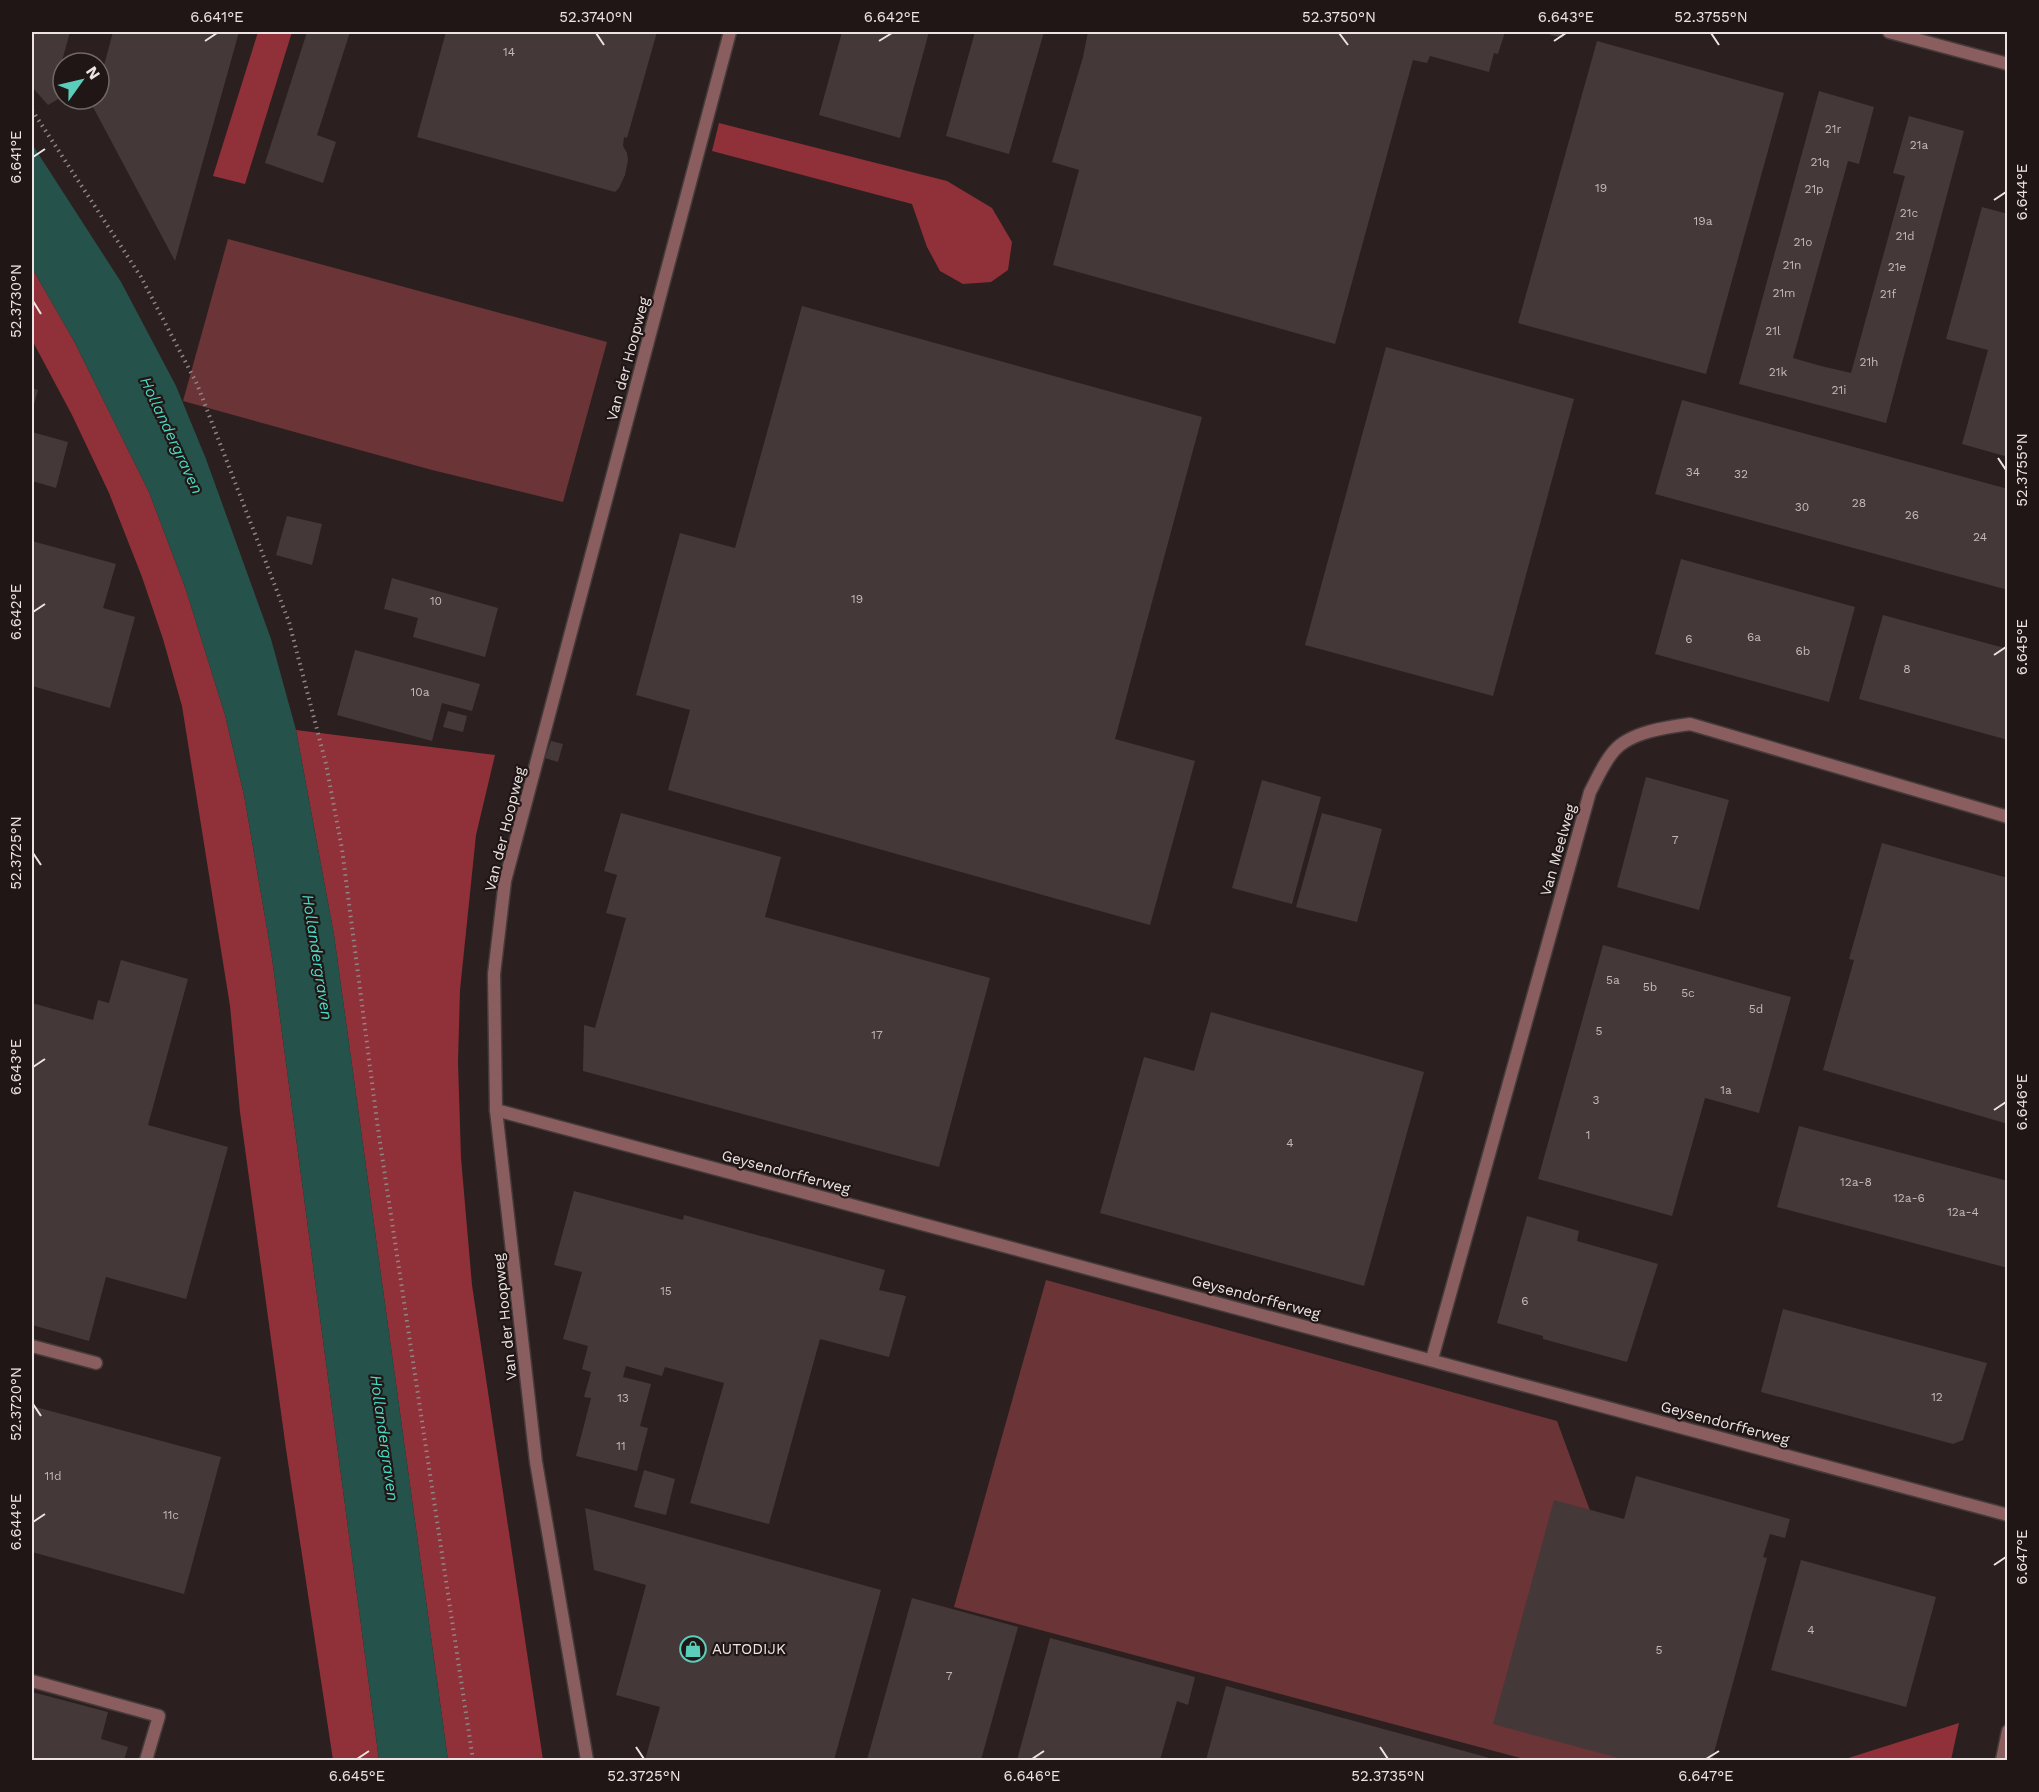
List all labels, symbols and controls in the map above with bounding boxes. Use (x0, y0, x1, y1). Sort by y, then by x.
text: 6.641°E (190, 8, 244, 26)
text: 52.3740°N (559, 8, 633, 26)
text: 6.642°E (864, 8, 920, 26)
text: 52.3750°N (1302, 8, 1376, 26)
text: 6.643°E (1538, 8, 1594, 26)
text: 52.3755°N (1674, 8, 1748, 26)
house number: 14 (503, 45, 515, 59)
north arrow (51, 51, 111, 111)
text: N (82, 63, 104, 83)
house number: 21r (1825, 122, 1841, 136)
text: 6.641°E (7, 130, 25, 184)
house number: 21a (1910, 138, 1928, 152)
house number: 21q (1810, 155, 1830, 169)
text: 6.644°E (2013, 164, 2031, 220)
house number: 19 (1595, 181, 1607, 195)
house number: 21p (1804, 182, 1824, 196)
house number: 21c (1900, 206, 1918, 220)
house number: 19a (1694, 214, 1713, 228)
house number: 21d (1895, 229, 1915, 243)
house number: 21o (1794, 235, 1812, 249)
house number: 21n (1782, 258, 1802, 272)
house number: 21e (1888, 260, 1906, 274)
text: 52.3730°N (7, 264, 25, 338)
house number: 21m (1772, 286, 1796, 300)
house number: 21f (1880, 287, 1896, 301)
street label: Van der Hoopweg (603, 295, 653, 423)
house number: 21l (1765, 324, 1781, 338)
house number: 21h (1859, 355, 1879, 369)
house number: 21k (1769, 365, 1787, 379)
water label: Hollandergraven (136, 374, 207, 497)
house number: 21i (1832, 383, 1846, 397)
text: 52.3755°N (2013, 433, 2031, 507)
house number: 34 (1686, 465, 1700, 479)
house number: 32 (1734, 467, 1748, 481)
house number: 28 (1852, 496, 1866, 510)
house number: 30 (1795, 500, 1809, 514)
house number: 26 (1905, 508, 1919, 522)
house number: 24 (1973, 530, 1987, 544)
text: 6.642°E (7, 584, 25, 640)
house number: 19 (851, 592, 863, 606)
house number: 10 (430, 594, 442, 608)
text: 6.645°E (2013, 619, 2031, 675)
house number: 6a (1747, 630, 1761, 644)
house number: 6 (1685, 632, 1693, 646)
house number: 6b (1796, 644, 1810, 658)
house number: 8 (1903, 662, 1911, 676)
house number: 10a (411, 685, 430, 699)
street label: Van der Hoopweg (481, 765, 529, 893)
street label: Van Meelweg (1536, 802, 1580, 898)
text: 52.3725°N (7, 816, 25, 890)
house number: 7 (1672, 833, 1679, 847)
water label: Hollandergraven (298, 893, 337, 1021)
house number: 5a (1606, 973, 1620, 987)
house number: 5b (1643, 980, 1657, 994)
house number: 5c (1681, 986, 1695, 1000)
house number: 5d (1749, 1002, 1763, 1016)
house number: 5 (1596, 1024, 1603, 1038)
house number: 17 (871, 1028, 883, 1042)
text: 6.643°E (7, 1039, 25, 1095)
text: 6.646°E (2013, 1074, 2031, 1130)
house number: 1a (1720, 1083, 1732, 1097)
house number: 3 (1593, 1093, 1600, 1107)
house number: 1 (1586, 1128, 1590, 1142)
house number: 4 (1286, 1136, 1294, 1150)
street label: Geysendorfferweg (720, 1146, 852, 1198)
house number: 12a-8 (1840, 1175, 1872, 1189)
house number: 12a-6 (1893, 1191, 1925, 1205)
house number: 12a-4 (1947, 1205, 1979, 1219)
street label: Van der Hoopweg (489, 1253, 521, 1381)
street label: Geysendorfferweg (1190, 1271, 1322, 1323)
house number: 15 (660, 1284, 672, 1298)
house number: 6 (1521, 1294, 1529, 1308)
text: 52.3720°N (7, 1367, 25, 1441)
water label: Hollandergraven (366, 1374, 403, 1502)
house number: 12 (1931, 1390, 1943, 1404)
house number: 13 (617, 1391, 629, 1405)
street label: Geysendorfferweg (1659, 1397, 1791, 1449)
house number: 11 (616, 1439, 626, 1453)
house number: 11d (45, 1469, 61, 1483)
text: 6.644°E (7, 1494, 25, 1550)
house number: 11c (163, 1508, 179, 1522)
text: 6.647°E (2013, 1529, 2031, 1585)
house number: 4 (1807, 1623, 1815, 1637)
shop icon: AUTODIJK (678, 1634, 708, 1664)
place label: AUTODIJK (712, 1640, 786, 1658)
house number: 5 (1656, 1643, 1663, 1657)
house number: 7 (946, 1669, 953, 1683)
text: 6.645°E (329, 1767, 385, 1785)
text: 52.3725°N (607, 1767, 681, 1785)
text: 6.646°E (1004, 1767, 1060, 1785)
text: 52.3735°N (1351, 1767, 1425, 1785)
text: 6.647°E (1678, 1767, 1734, 1785)

